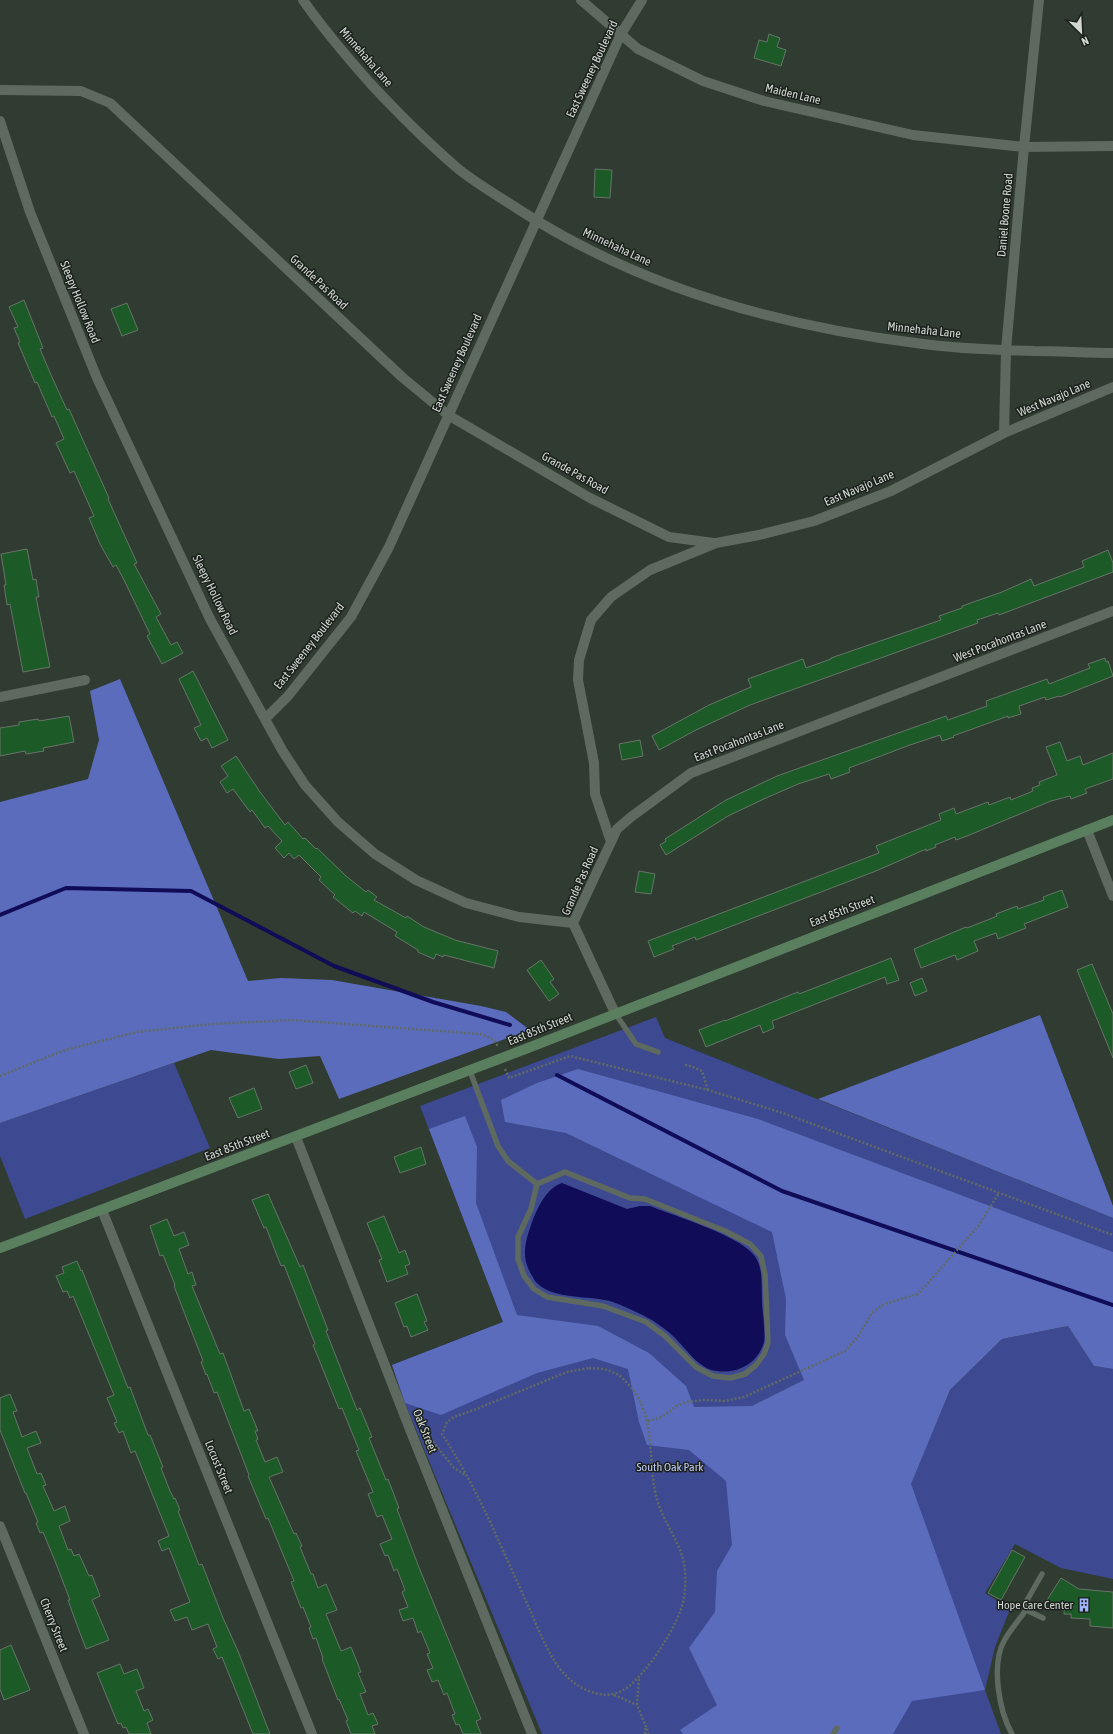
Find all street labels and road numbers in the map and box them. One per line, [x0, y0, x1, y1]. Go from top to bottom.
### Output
street label: East Sweeney Boulevard [563, 18, 621, 120]
street label: Minnehaha Lane [336, 25, 396, 89]
street label: Maiden Lane [764, 81, 822, 107]
street label: Daniel Boone Road [994, 173, 1016, 257]
street label: Minnehaha Lane [581, 225, 653, 269]
street label: Grande Pas Road [287, 252, 351, 312]
street label: Sleepy Hollow Road [57, 259, 103, 345]
street label: East Sweeney Boulevard [429, 312, 485, 414]
street label: Minnehaha Lane [887, 319, 961, 341]
street label: West Navajo Lane [1015, 376, 1093, 420]
street label: Grande Pas Road [539, 449, 611, 497]
street label: East Navajo Lane [822, 467, 896, 509]
street label: Sleepy Hollow Road [190, 553, 240, 637]
street label: East Sweeney Boulevard [271, 600, 347, 692]
street label: West Pocahontas Lane [952, 617, 1048, 665]
street label: East Pocahontas Lane [692, 717, 786, 765]
street label: Grande Pas Road [559, 844, 601, 918]
street label: East 85th Street [807, 892, 877, 930]
street label: East 85th Street [506, 1009, 575, 1048]
street label: East 85th Street [202, 1126, 272, 1164]
street label: Oak Street [410, 1407, 440, 1455]
street label: Locust Street [202, 1438, 236, 1496]
street label: Cherry Street [37, 1596, 71, 1654]

